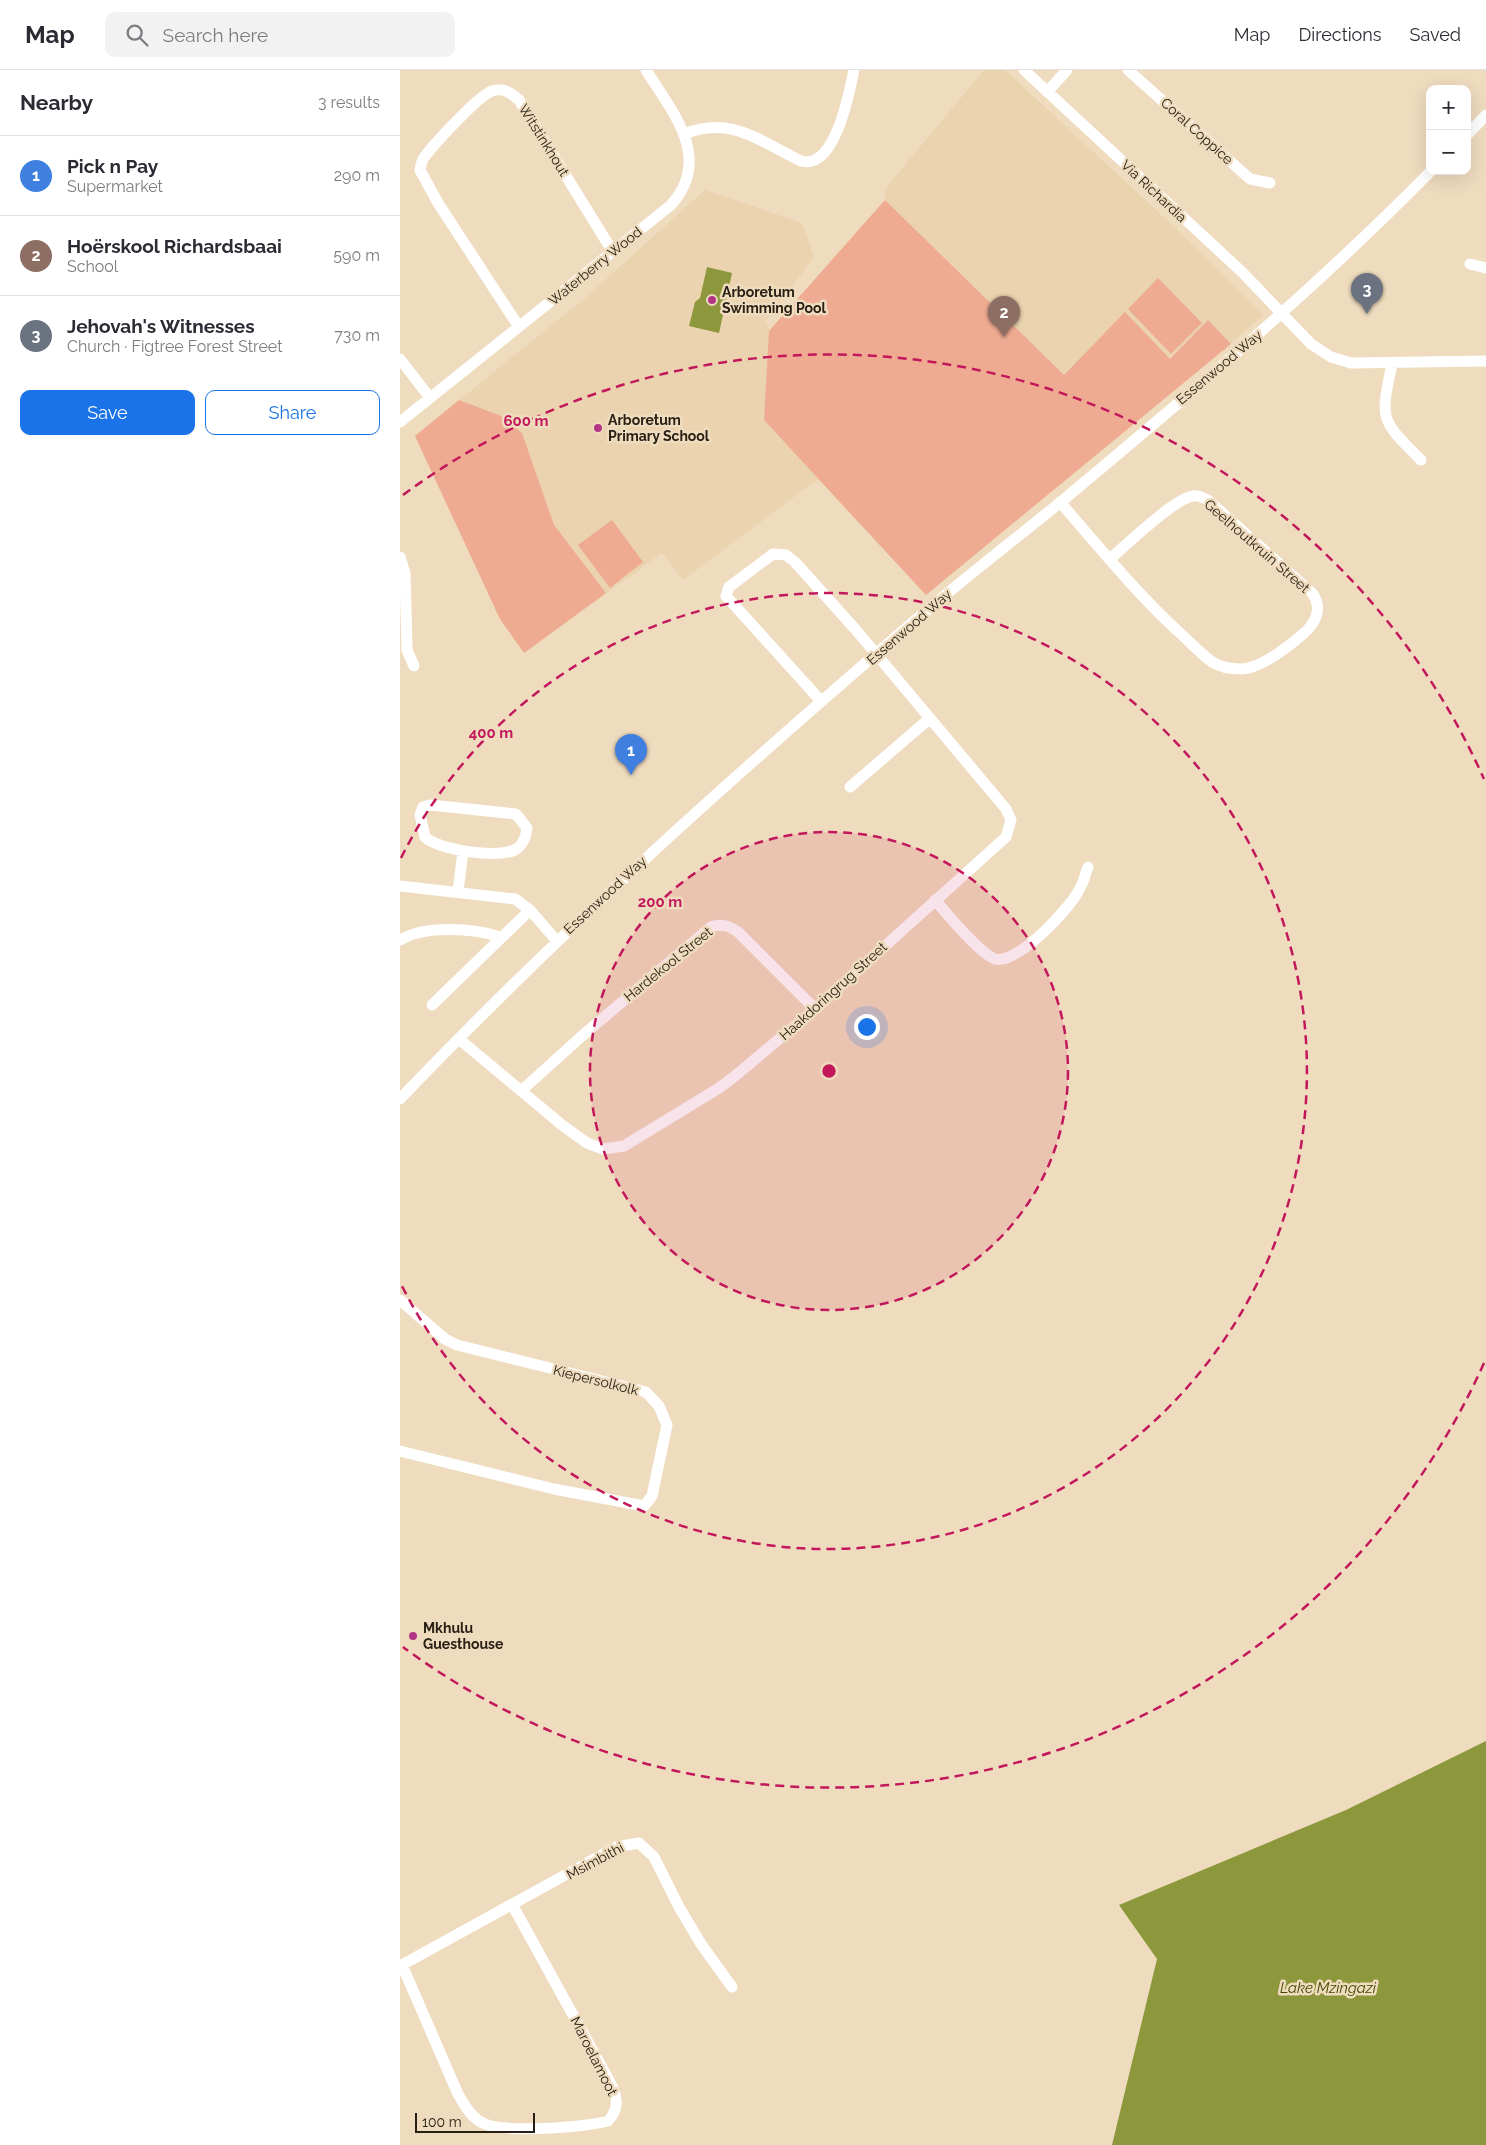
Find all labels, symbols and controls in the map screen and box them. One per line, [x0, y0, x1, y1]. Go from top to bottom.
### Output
search box [105, 12, 455, 57]
text: Map [25, 20, 75, 49]
icon: search [123, 21, 151, 49]
text: Search here [163, 24, 268, 46]
text: Map [1234, 24, 1270, 45]
text: Directions [1298, 24, 1382, 45]
text: Saved [1410, 24, 1461, 45]
map controls [1426, 85, 1471, 175]
button: + [1426, 85, 1471, 130]
text: Nearby [20, 90, 93, 115]
text: 3 results [318, 93, 380, 112]
street label: Coral Coppice [1158, 94, 1236, 168]
street label: Witstinkhout [515, 101, 573, 179]
button: − [1426, 130, 1471, 175]
text: Pick n Pay [67, 155, 158, 177]
street label: Via Richardia [1118, 157, 1190, 225]
text: 1 [32, 166, 40, 185]
text: 290 m [334, 166, 380, 185]
text: Supermarket [67, 177, 163, 196]
street label: Waterberry Wood [545, 224, 645, 308]
text: Hoërskool Richardsbaai [67, 235, 282, 257]
text: 2 [31, 246, 41, 265]
text: 590 m [333, 246, 380, 265]
text: School [67, 257, 118, 276]
pin: 3 [1351, 273, 1383, 314]
place label: Arboretum Swimming Pool [722, 284, 827, 316]
marker: Arboretum Swimming Pool [706, 294, 718, 306]
pin: 2 [988, 296, 1020, 337]
text: Jehovah's Witnesses [67, 315, 255, 337]
text: 3 [32, 326, 40, 345]
text: 730 m [334, 326, 380, 345]
street label: Essenwood Way [1173, 326, 1265, 407]
text: Church · Figtree Forest Street [67, 337, 283, 356]
button: Save [20, 390, 195, 435]
button: Share [205, 390, 380, 435]
text: 600 m [503, 412, 549, 430]
place label: Arboretum Primary School [608, 412, 710, 444]
marker: Arboretum Primary School [592, 422, 604, 434]
street label: Geelhoutkruin Street [1201, 496, 1313, 596]
street label: Essenwood Way [863, 586, 955, 668]
text: 400 m [469, 724, 513, 742]
pin: 1 [615, 734, 647, 775]
street label: Essenwood Way [561, 852, 650, 937]
text: 200 m [638, 893, 682, 911]
street label: Hardekool Street [621, 923, 716, 1005]
street label: Haakdoringrug Street [776, 938, 890, 1043]
your location [854, 1014, 880, 1040]
centre of rings [820, 1062, 838, 1080]
street label: Kiepersolkolk [552, 1362, 641, 1398]
place label: Mkhulu Guesthouse [423, 1620, 504, 1652]
marker: Mkhulu Guesthouse [407, 1630, 419, 1642]
street label: Msimbithi [564, 1839, 626, 1883]
water label: Lake Mzingazi [1280, 1979, 1377, 1997]
street label: Maroelamoot [567, 2014, 621, 2098]
scale bar [415, 2110, 535, 2133]
text: 100 m [422, 2114, 462, 2130]

